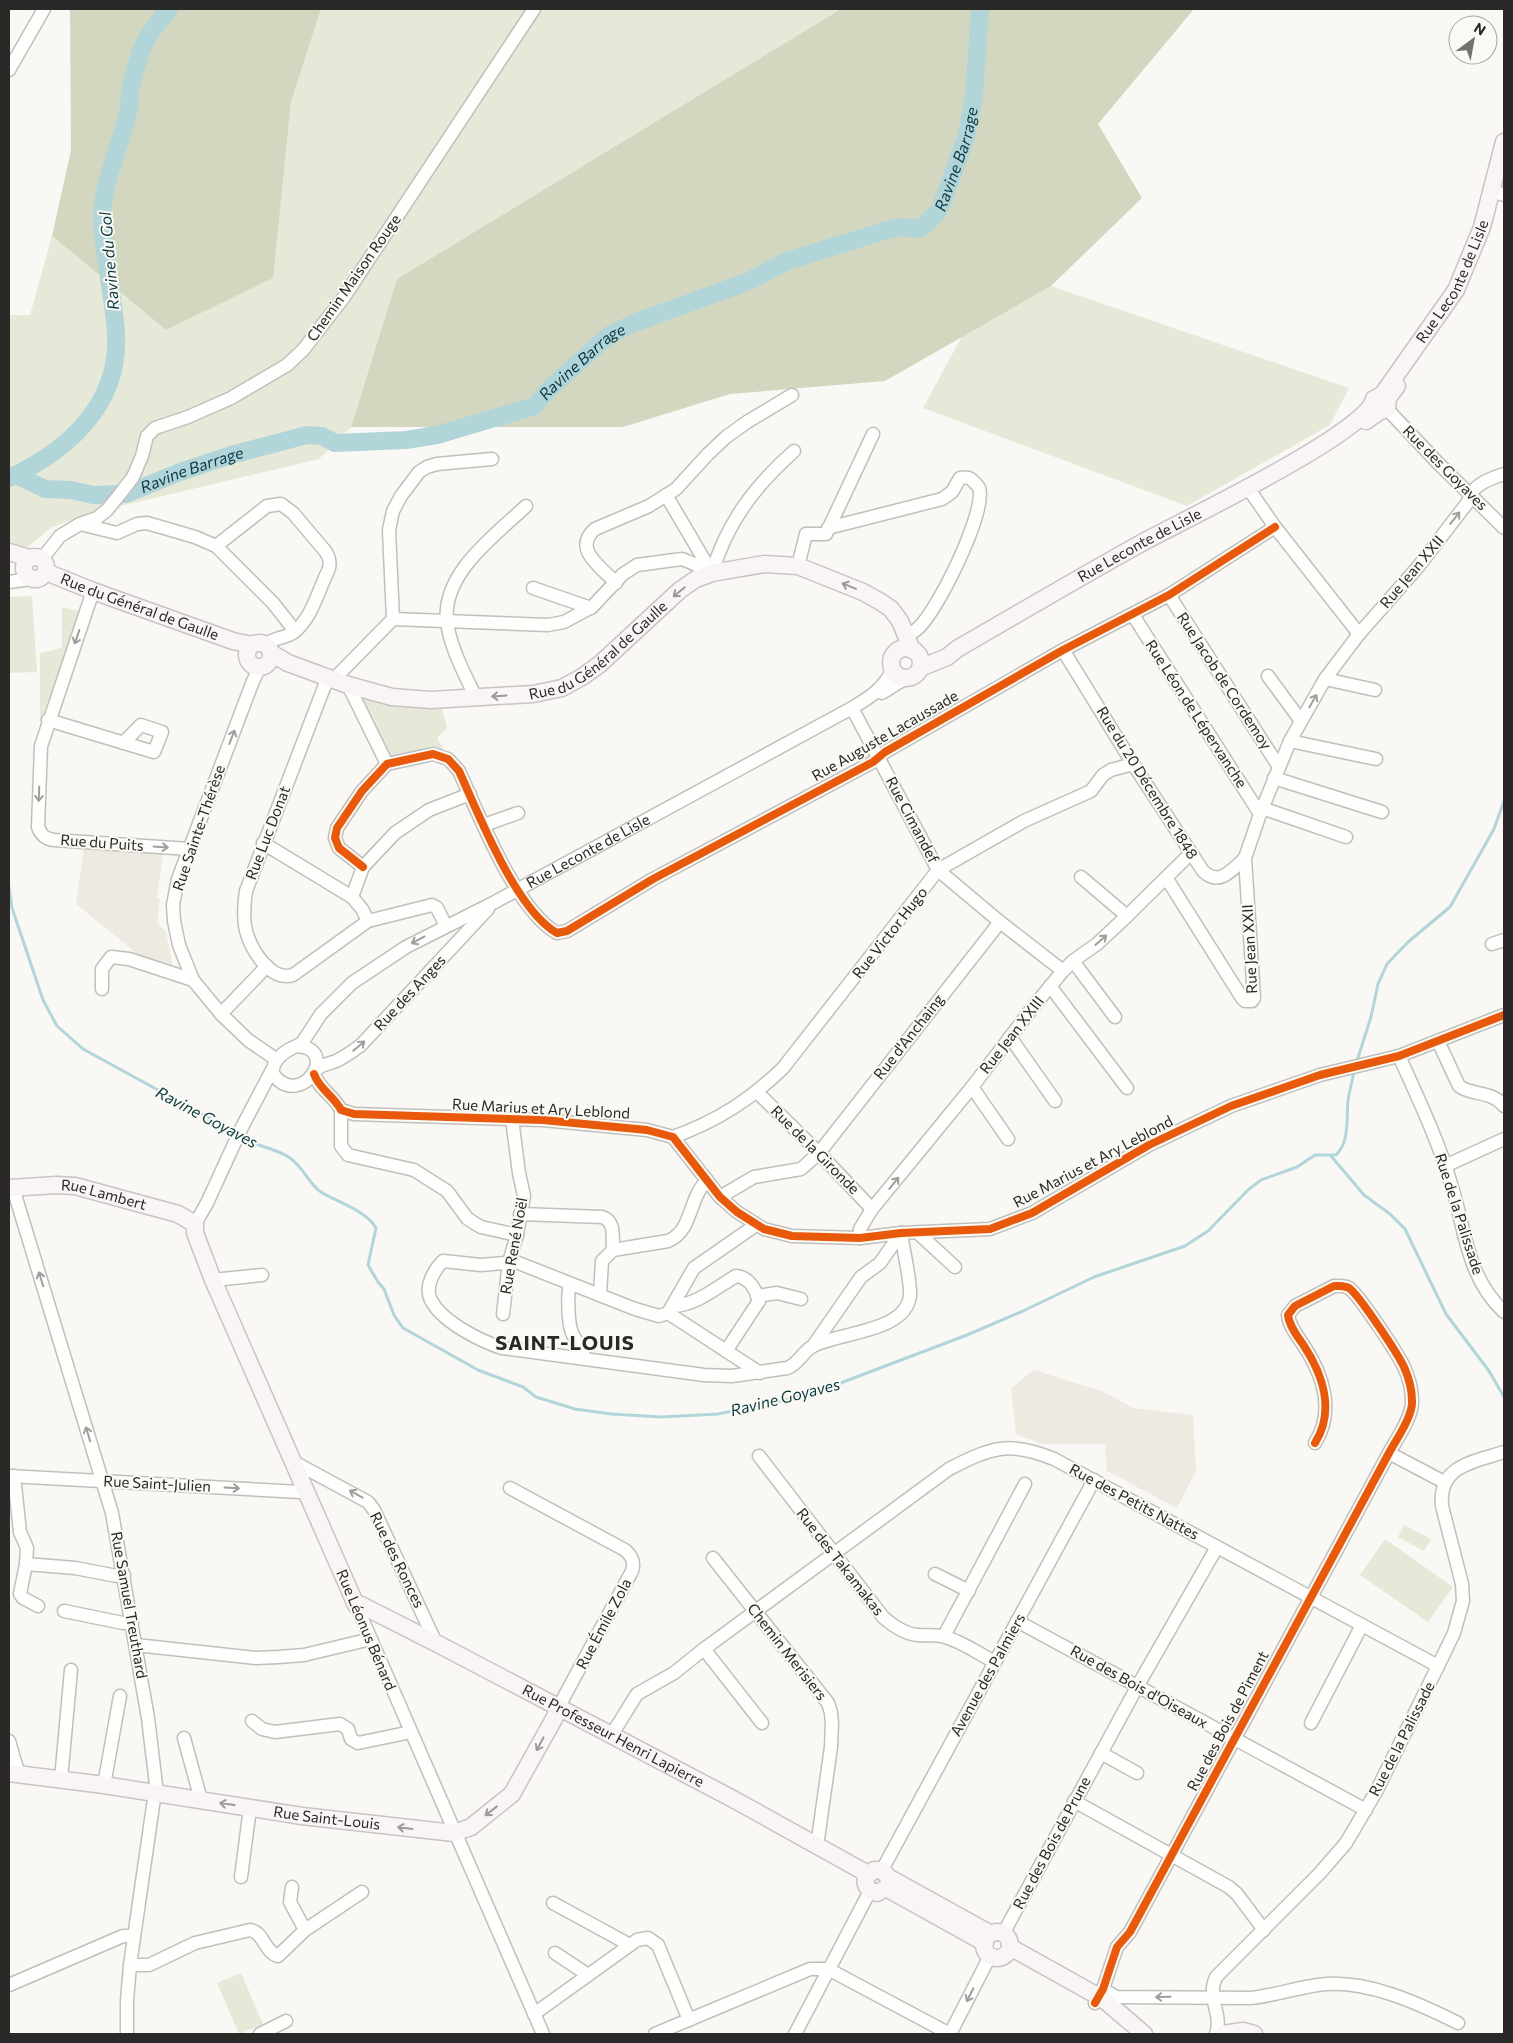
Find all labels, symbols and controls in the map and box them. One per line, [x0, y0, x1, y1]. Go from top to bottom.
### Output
north arrow [1448, 15, 1498, 65]
text: N [1471, 19, 1489, 39]
water label: Ravine Barrage [930, 105, 981, 213]
water label: Ravine du Gol [95, 210, 122, 311]
street label: Chemin Maison Rouge [302, 210, 404, 344]
street label: Rue Leconte de Lisle [1411, 218, 1491, 346]
water label: Ravine Barrage [534, 319, 628, 403]
street label: Rue des Goyaves [1400, 421, 1492, 514]
water label: Ravine Barrage [137, 442, 246, 496]
street label: Rue Leconte de Lisle [1074, 504, 1204, 585]
one-way arrow [1450, 512, 1461, 525]
street label: Rue Jean XXII [1376, 531, 1447, 611]
street label: Rue du Général de Gaulle [58, 569, 222, 643]
one-way arrow [842, 581, 857, 590]
one-way arrow [672, 586, 685, 597]
street label: Rue du Général de Gaulle [527, 597, 670, 703]
street label: Rue Jacob de Cordemoy [1174, 608, 1276, 753]
one-way arrow [72, 629, 81, 644]
street label: Rue Léon de Lépervanche [1142, 636, 1251, 791]
street label: Rue Auguste Lacaussade [808, 686, 961, 784]
one-way arrow [492, 692, 508, 701]
one-way arrow [1309, 694, 1318, 709]
street label: Rue du 20 Décembre 1848 [1093, 703, 1202, 862]
one-way arrow [228, 730, 237, 746]
street label: Rue Sainte-Thérèse [168, 762, 228, 893]
street label: Rue Cimandef [883, 773, 943, 866]
street label: Rue Luc Donat [241, 783, 293, 882]
one-way arrow [35, 785, 44, 801]
street label: Rue Leconte de Lisle [523, 810, 653, 891]
street label: Rue du Puits [60, 830, 145, 854]
one-way arrow [152, 842, 168, 851]
street label: Rue Victor Hugo [848, 883, 931, 982]
street label: Rue Jean XXII [1238, 904, 1260, 994]
one-way arrow [1094, 934, 1107, 946]
one-way arrow [411, 936, 426, 945]
street label: Rue des Anges [370, 951, 449, 1034]
street label: Rue d'Anchaing [869, 990, 947, 1083]
street label: Rue Jean XXIII [975, 992, 1047, 1077]
one-way arrow [352, 1041, 365, 1052]
water label: Ravine Goyaves [153, 1082, 261, 1151]
street label: Rue Marius et Ary Leblond [452, 1094, 631, 1122]
street label: Rue de la Gironde [768, 1101, 864, 1197]
street label: Rue Marius et Ary Leblond [1010, 1111, 1175, 1211]
street label: Rue de la Palissade [1432, 1151, 1488, 1277]
street label: Rue Lambert [61, 1175, 149, 1213]
one-way arrow [888, 1176, 899, 1189]
street label: Rue René Noël [496, 1196, 530, 1296]
one-way arrow [35, 1271, 45, 1287]
district label: SAINT-LOUIS [495, 1330, 635, 1354]
water label: Ravine Goyaves [728, 1374, 842, 1419]
one-way arrow [82, 1427, 92, 1443]
street label: Rue des Petits Nattes [1067, 1459, 1203, 1543]
street label: Rue Saint-Julien [103, 1471, 211, 1495]
one-way arrow [224, 1484, 240, 1493]
one-way arrow [349, 1489, 363, 1499]
street label: Rue des Takamakas [793, 1504, 888, 1619]
street label: Rue des Ronces [367, 1509, 429, 1611]
street label: Rue Samuel Treuthard [108, 1530, 152, 1680]
street label: Rue Léonus Bénard [333, 1566, 401, 1693]
street label: Rue Émile Zola [571, 1575, 635, 1672]
street label: Chemin Merisiers [744, 1599, 831, 1704]
street label: Avenue des Palmiers [946, 1610, 1028, 1739]
street label: Rue des Bois d'Oiseaux [1068, 1641, 1211, 1731]
street label: Rue des Bois de Piment [1183, 1647, 1272, 1794]
street label: Rue de la Palissade [1364, 1678, 1438, 1799]
street label: Rue Professeur Henri Lapierre [520, 1680, 707, 1790]
one-way arrow [535, 1737, 545, 1752]
street label: Rue des Bois de Prune [1009, 1773, 1094, 1912]
one-way arrow [219, 1799, 235, 1809]
street label: Rue Saint-Louis [272, 1802, 381, 1833]
one-way arrow [484, 1806, 497, 1817]
one-way arrow [398, 1823, 414, 1833]
one-way arrow [965, 1987, 974, 2002]
one-way arrow [1155, 1992, 1171, 2001]

